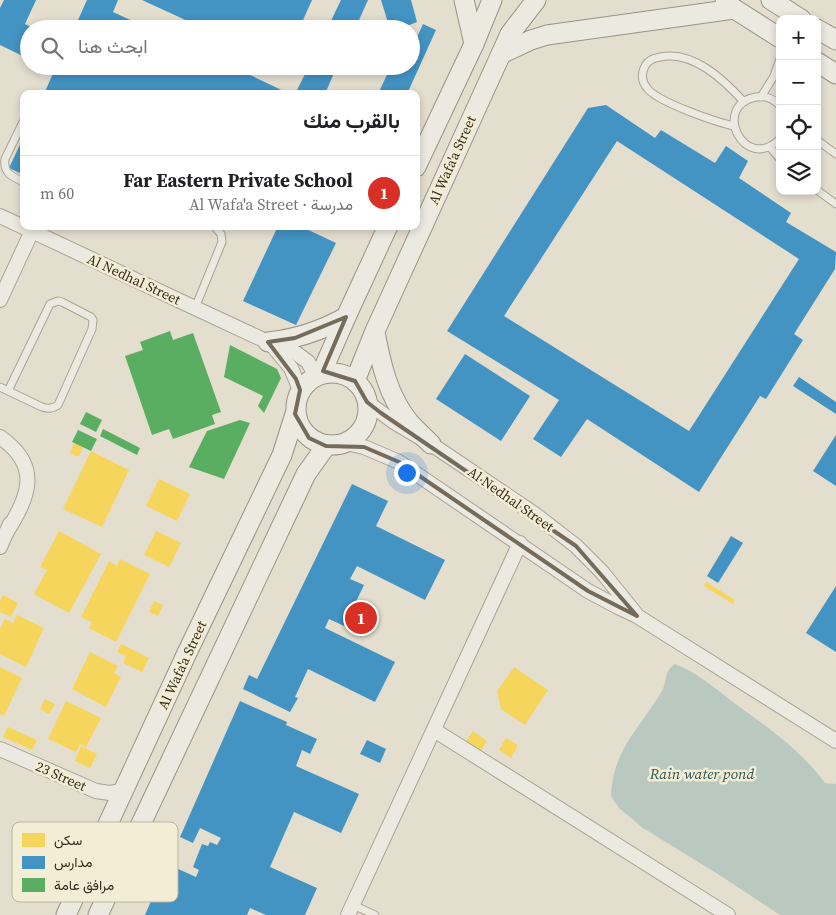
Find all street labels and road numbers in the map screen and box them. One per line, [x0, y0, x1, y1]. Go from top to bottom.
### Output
street label: Al Wafa'a Street [423, 112, 481, 208]
street label: Al Nedhal Street [84, 249, 184, 310]
street label: Al Nedhal Street [464, 462, 559, 536]
street label: Al Wafa'a Street [153, 617, 212, 713]
street label: 23 Street [33, 756, 90, 796]

